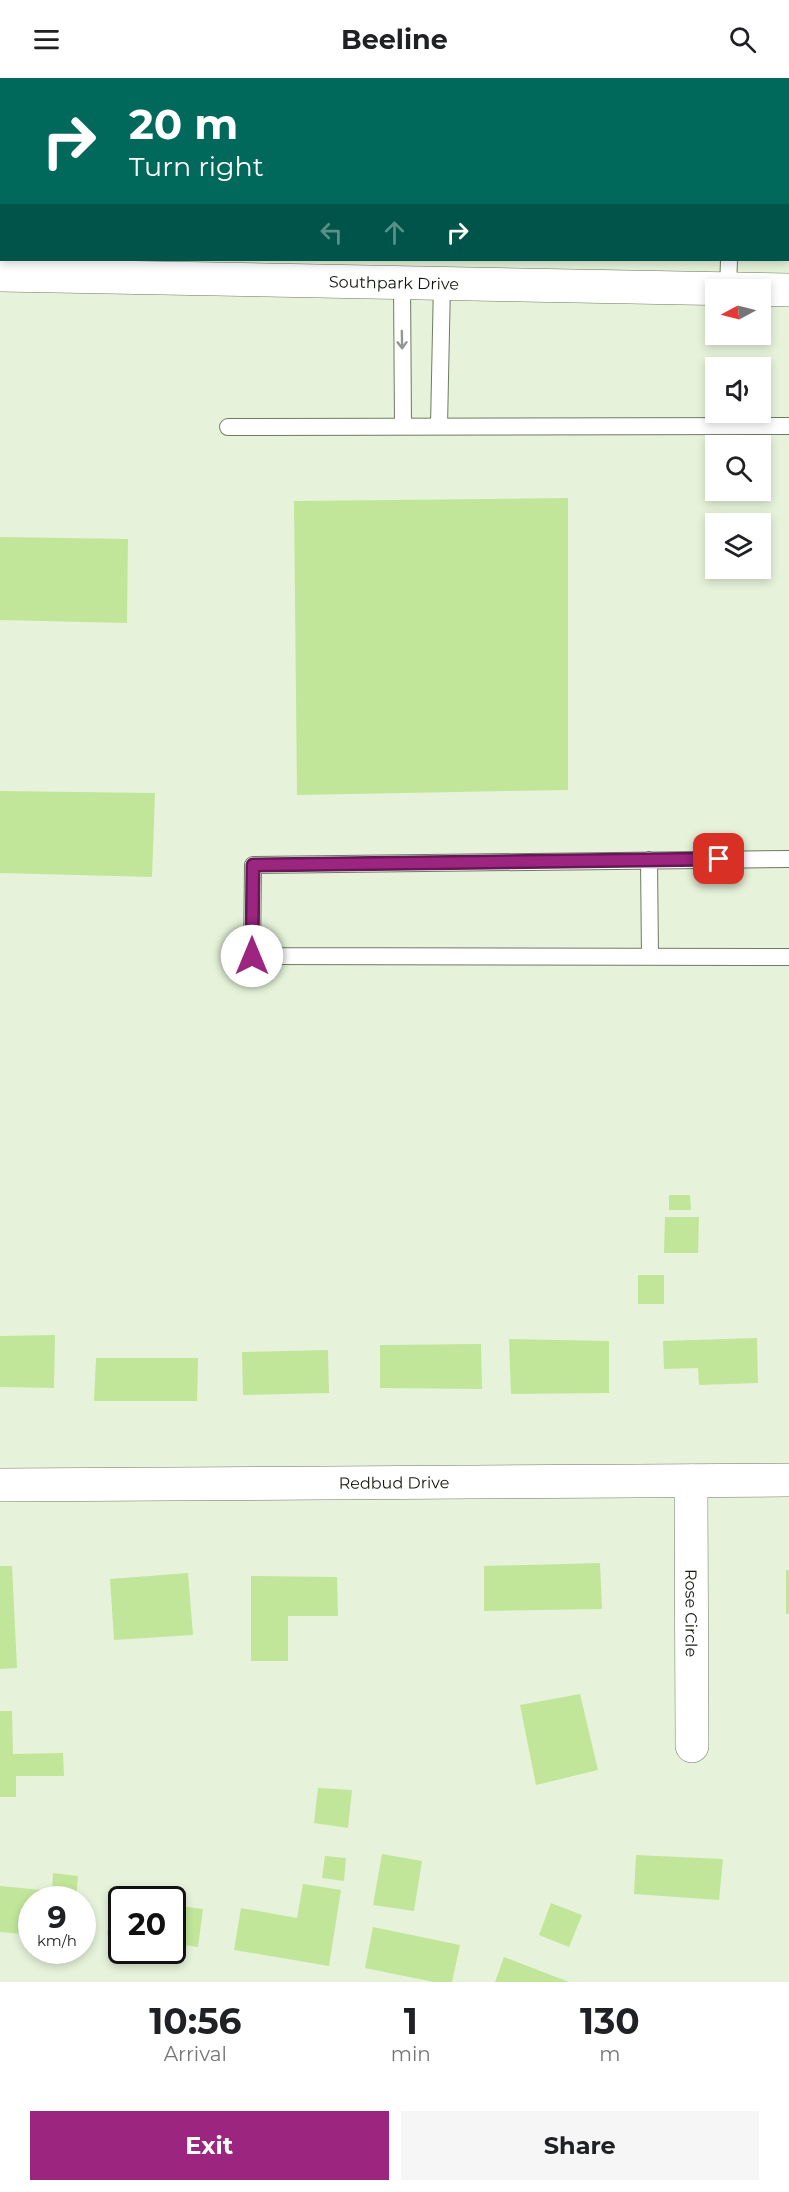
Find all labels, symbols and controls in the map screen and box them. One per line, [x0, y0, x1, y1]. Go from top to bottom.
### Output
icon: menu [30, 23, 63, 56]
text: Beeline [341, 23, 448, 56]
icon: search [726, 23, 759, 56]
text: 20 m [129, 98, 238, 150]
icon: right [30, 102, 108, 180]
text: Turn right [129, 150, 264, 183]
icon: left [315, 216, 348, 249]
icon: ahead [378, 216, 411, 249]
icon: right [441, 216, 474, 249]
street label: Southpark Drive [329, 272, 459, 293]
north arrow [705, 279, 771, 345]
map controls [705, 279, 771, 579]
one-way arrow [397, 330, 408, 350]
button: sound [705, 357, 771, 423]
button: search [705, 435, 771, 501]
button: layers [705, 513, 771, 579]
pin [693, 833, 744, 884]
icon: arrive [702, 842, 735, 875]
position arrow [220, 924, 284, 988]
street label: Redbud Drive [339, 1473, 449, 1492]
street label: Rose Circle [682, 1569, 701, 1657]
speed limit sign: 20 [108, 1886, 186, 1964]
text: 9 [47, 1899, 67, 1936]
text: km/h [37, 1931, 77, 1950]
text: 10:56 [149, 1999, 242, 2043]
text: 1 [404, 1999, 418, 2043]
text: 130 [580, 1999, 640, 2043]
text: Arrival [164, 2042, 227, 2066]
text: min [391, 2042, 431, 2066]
text: m [599, 2042, 620, 2066]
button: Exit [30, 2111, 389, 2180]
button: Share [401, 2111, 759, 2180]

